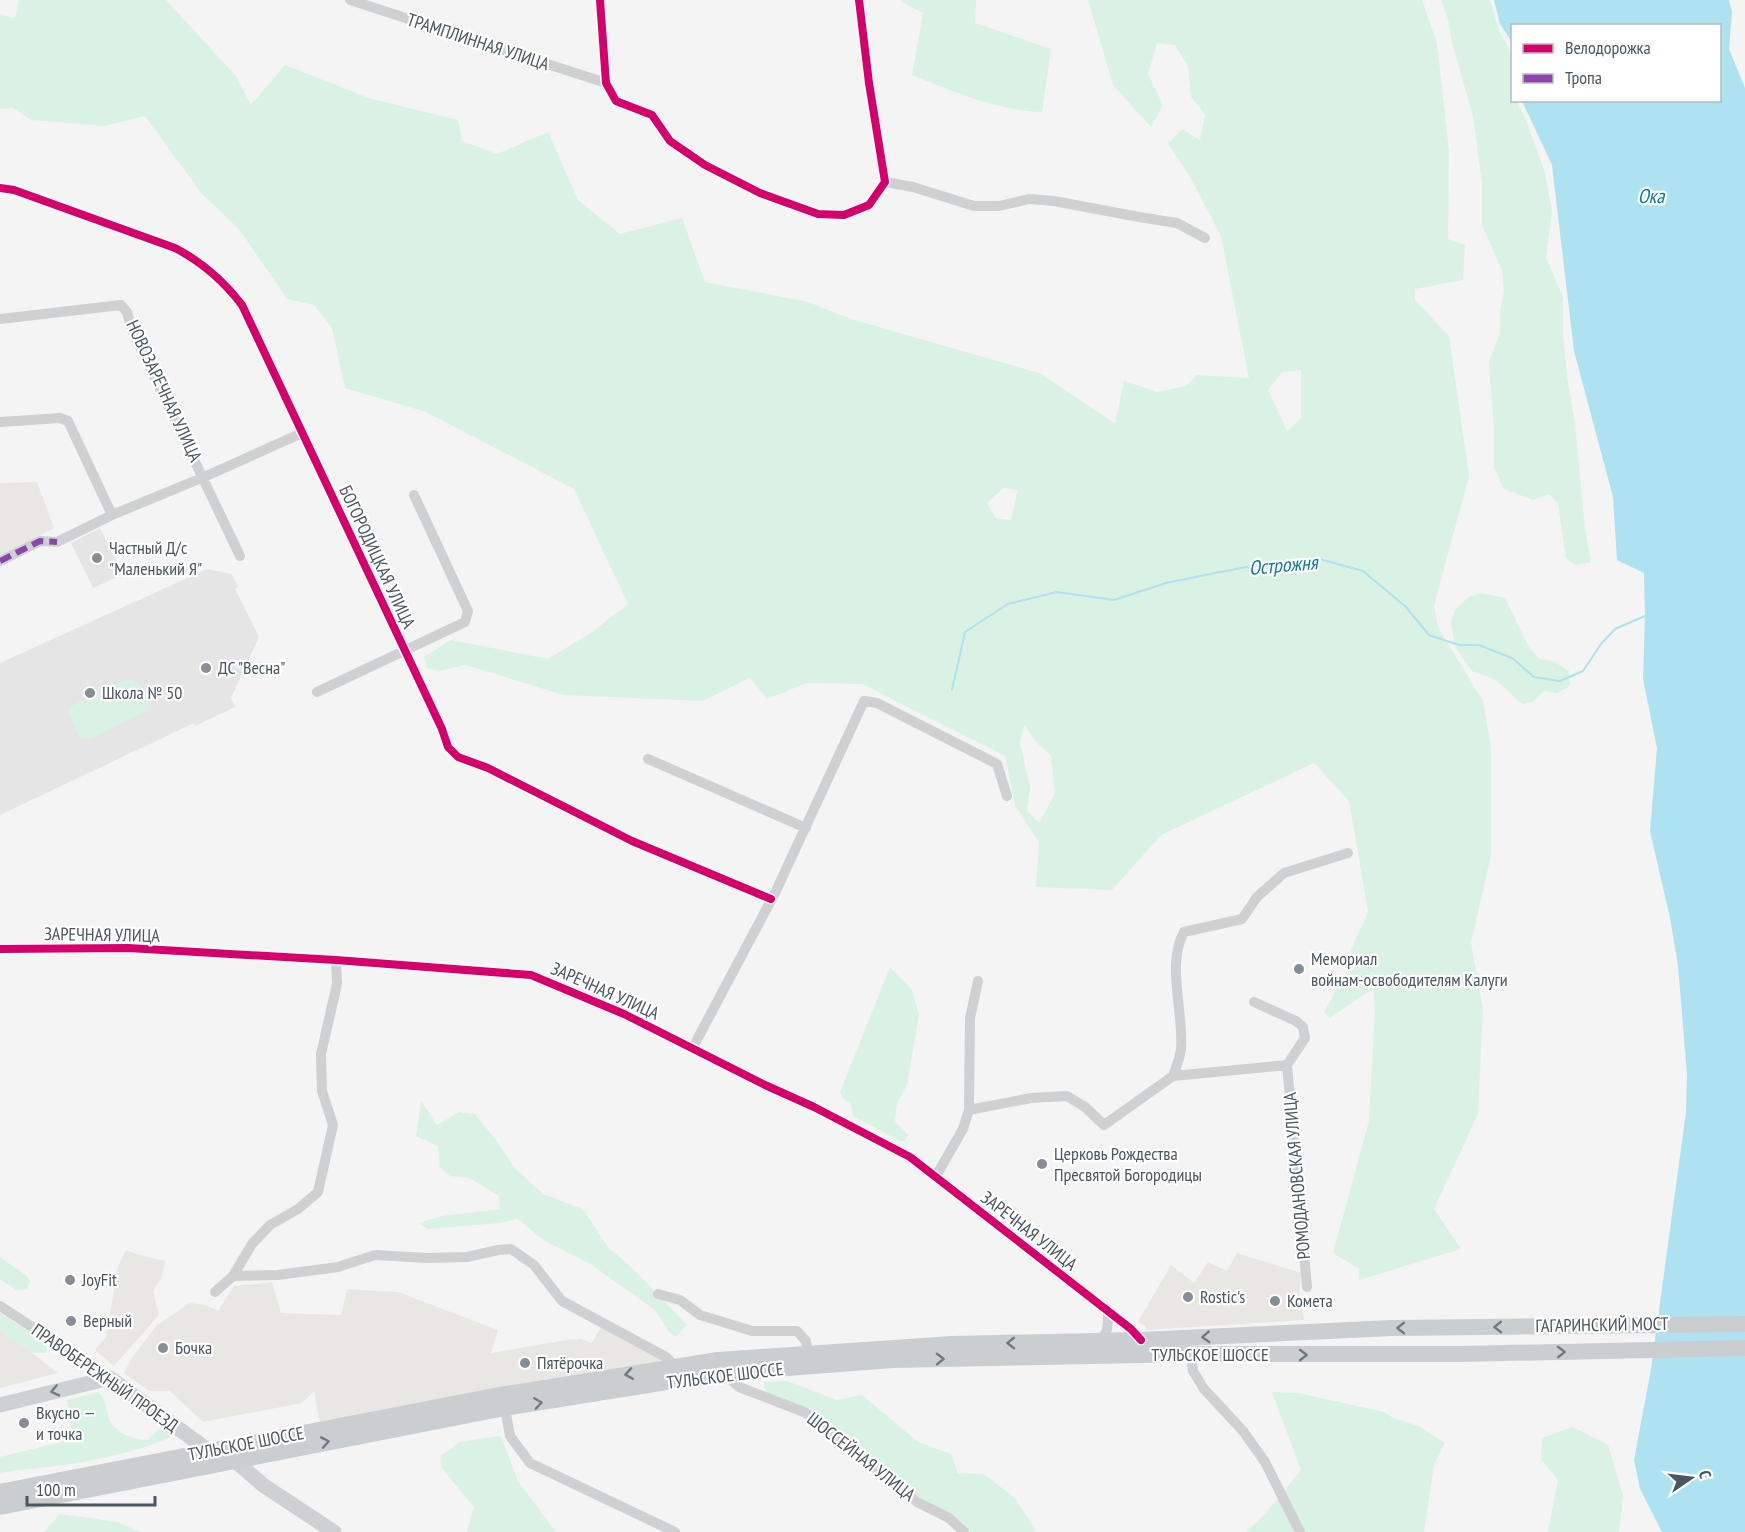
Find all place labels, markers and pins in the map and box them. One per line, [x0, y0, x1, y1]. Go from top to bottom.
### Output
place label: Частный Д/с "Маленький Я" [109, 536, 202, 580]
marker: Частный Д/с "Маленький Я" [90, 551, 104, 565]
place label: ДС "Весна" [218, 656, 285, 679]
marker: ДС "Весна" [199, 661, 213, 675]
place label: Школа № 50 [102, 681, 182, 704]
marker: Школа № 50 [83, 686, 97, 700]
place label: Мемориал войнам-освободителям Калуги [1311, 947, 1508, 991]
marker: Мемориал войнам-освободителям Калуги [1292, 962, 1306, 976]
place label: Церковь Рождества Пресвятой Богородицы [1054, 1142, 1202, 1186]
marker: Церковь Рождества Пресвятой Богородицы [1035, 1157, 1049, 1171]
place label: JoyFit [81, 1268, 117, 1291]
marker: JoyFit [63, 1273, 77, 1287]
place label: Rostic's [1200, 1285, 1245, 1308]
place label: Комета [1287, 1289, 1333, 1312]
marker: Rostic's [1181, 1290, 1195, 1304]
marker: Комета [1268, 1294, 1282, 1308]
place label: Верный [83, 1309, 132, 1332]
marker: Верный [64, 1314, 78, 1328]
place label: Бочка [175, 1336, 212, 1359]
marker: Бочка [156, 1341, 170, 1355]
place label: Пятёрочка [537, 1351, 603, 1374]
marker: Пятёрочка [518, 1356, 532, 1370]
place label: Вкусно — и точка [36, 1401, 96, 1445]
marker: Вкусно — и точка [17, 1416, 31, 1430]

